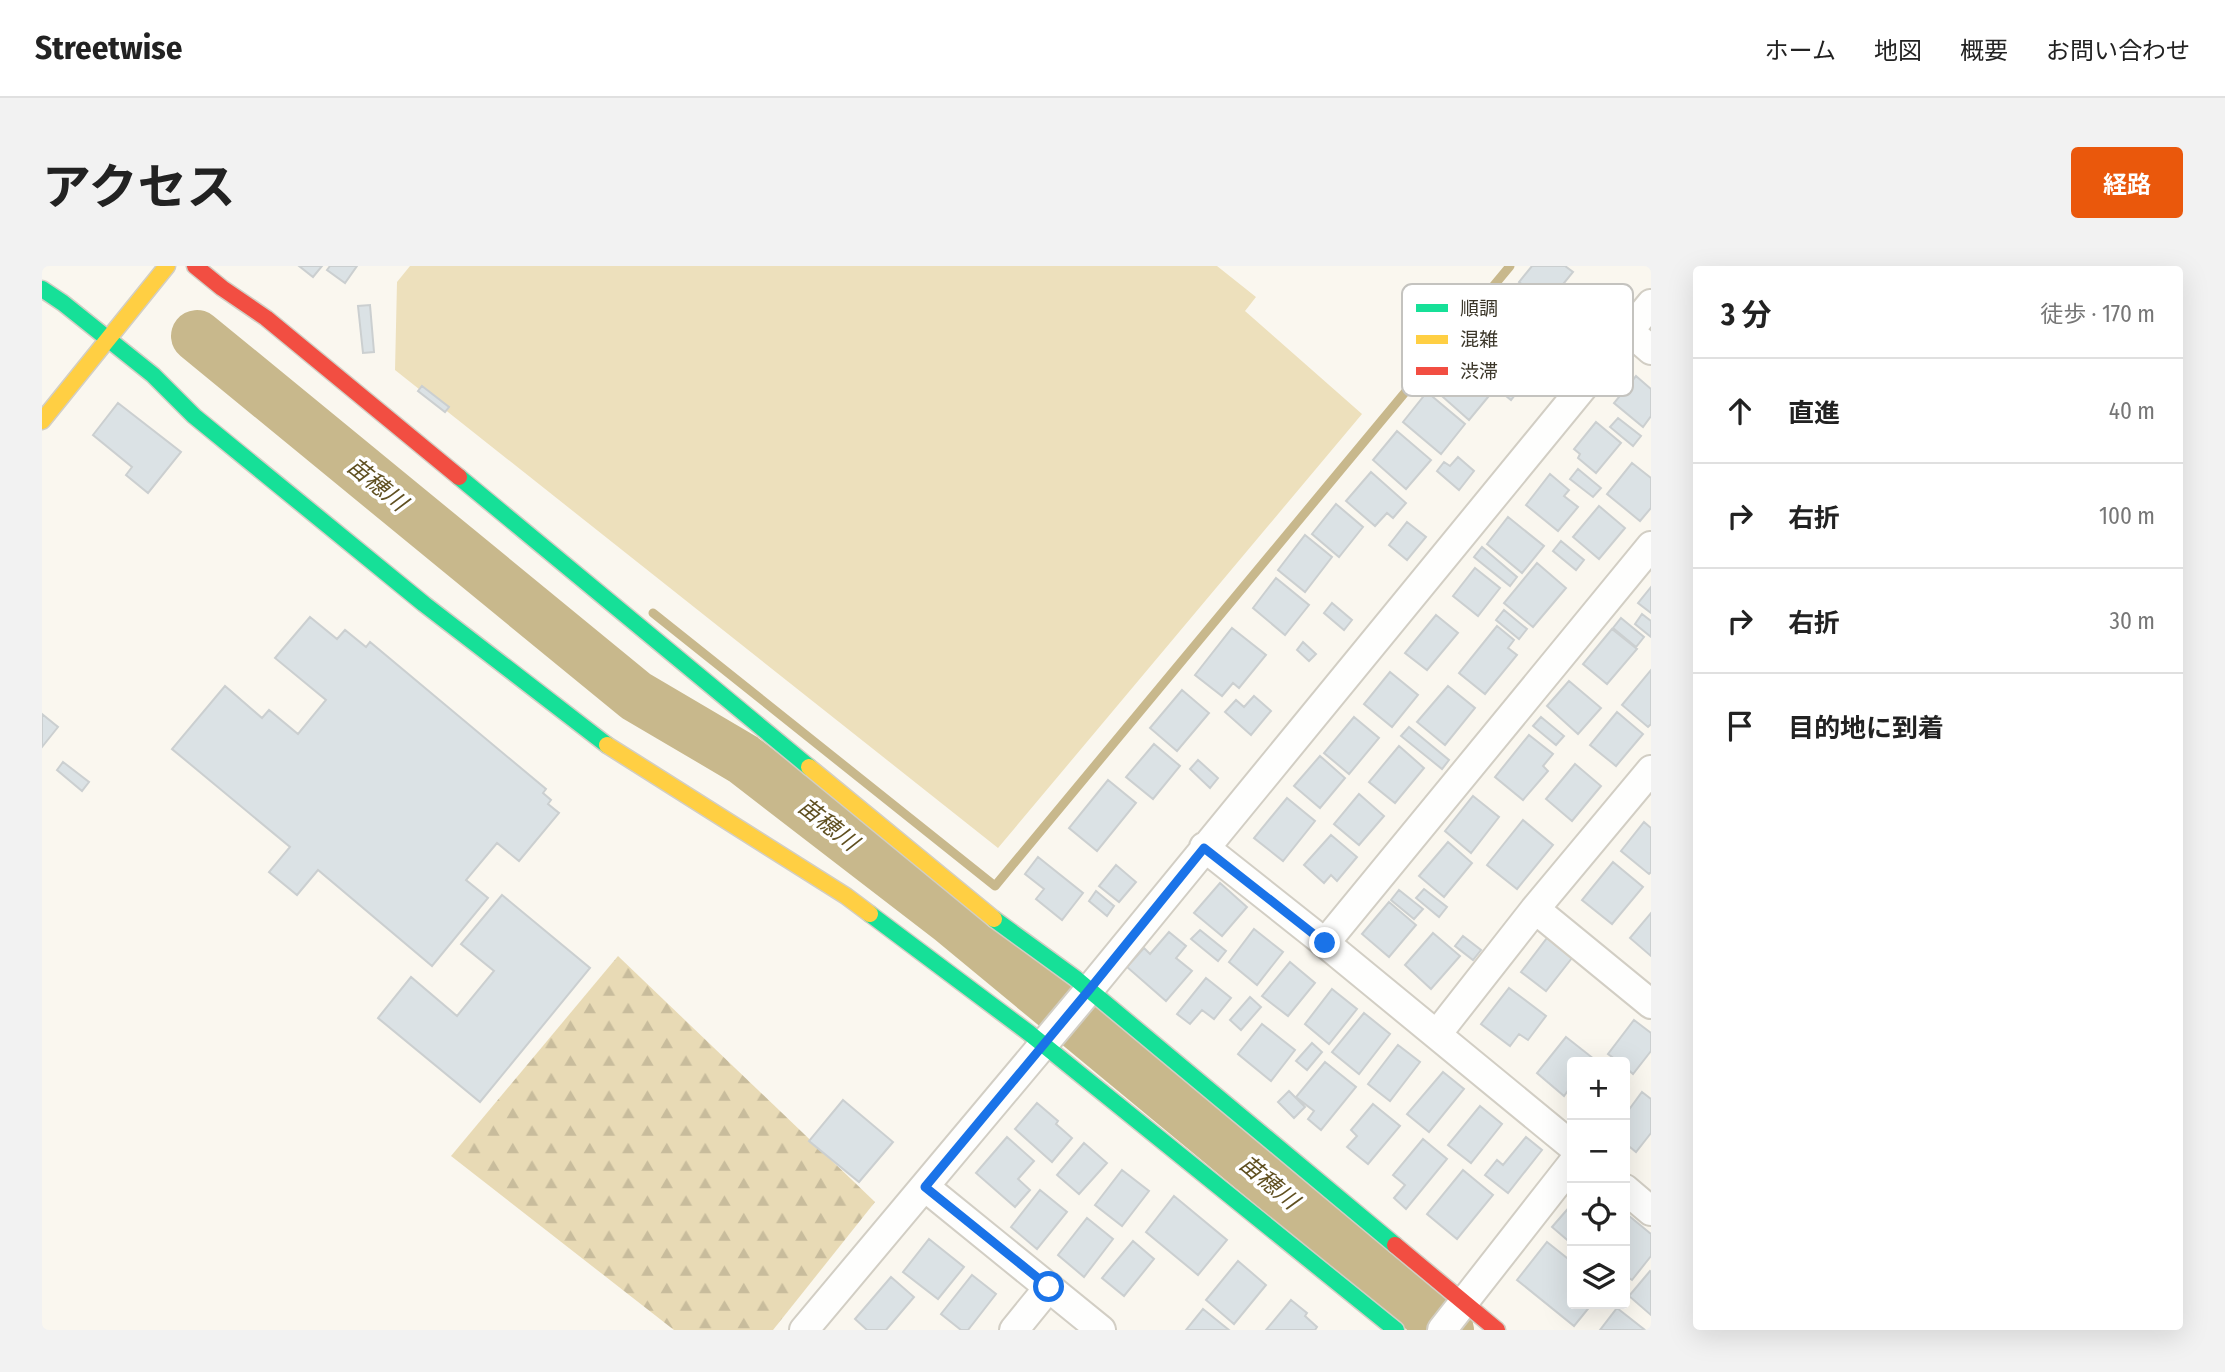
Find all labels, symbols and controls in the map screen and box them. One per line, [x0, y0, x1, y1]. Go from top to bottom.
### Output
text: Streetwise [35, 28, 182, 68]
text: ホーム [1765, 37, 1836, 65]
text: 地図 [1874, 37, 1922, 65]
text: 概要 [1960, 37, 2008, 65]
text: お問い合わせ [2046, 37, 2190, 65]
button: 経路 [2071, 147, 2183, 218]
text: アクセス [42, 158, 236, 217]
legend [1402, 284, 1633, 396]
text: 順調 [1460, 297, 1498, 320]
text: 3 分 [1721, 297, 1771, 333]
text: 徒歩 · 170 m [2040, 300, 2155, 328]
text: 混雑 [1460, 328, 1498, 351]
text: 渋滞 [1460, 360, 1498, 383]
icon: ahead [1721, 392, 1759, 430]
text: 40 m [2109, 397, 2155, 425]
text: 直進 [1788, 398, 1840, 429]
water label: 苗穂川 [341, 451, 415, 518]
icon: right [1721, 497, 1759, 535]
text: 100 m [2099, 502, 2155, 530]
text: 右折 [1788, 503, 1840, 534]
icon: right [1721, 602, 1759, 640]
text: 30 m [2110, 607, 2155, 635]
text: 右折 [1788, 608, 1840, 639]
icon: arrive [1721, 707, 1759, 745]
text: 目的地に到着 [1788, 713, 1944, 744]
water label: 苗穂川 [792, 792, 866, 858]
route end [1309, 927, 1340, 958]
map controls [1567, 1057, 1630, 1309]
button: + [1567, 1057, 1630, 1120]
button: − [1567, 1120, 1630, 1183]
water label: 苗穂川 [1234, 1149, 1307, 1217]
button: locate [1567, 1183, 1630, 1246]
button: layers [1567, 1246, 1630, 1309]
route start [1033, 1271, 1064, 1302]

